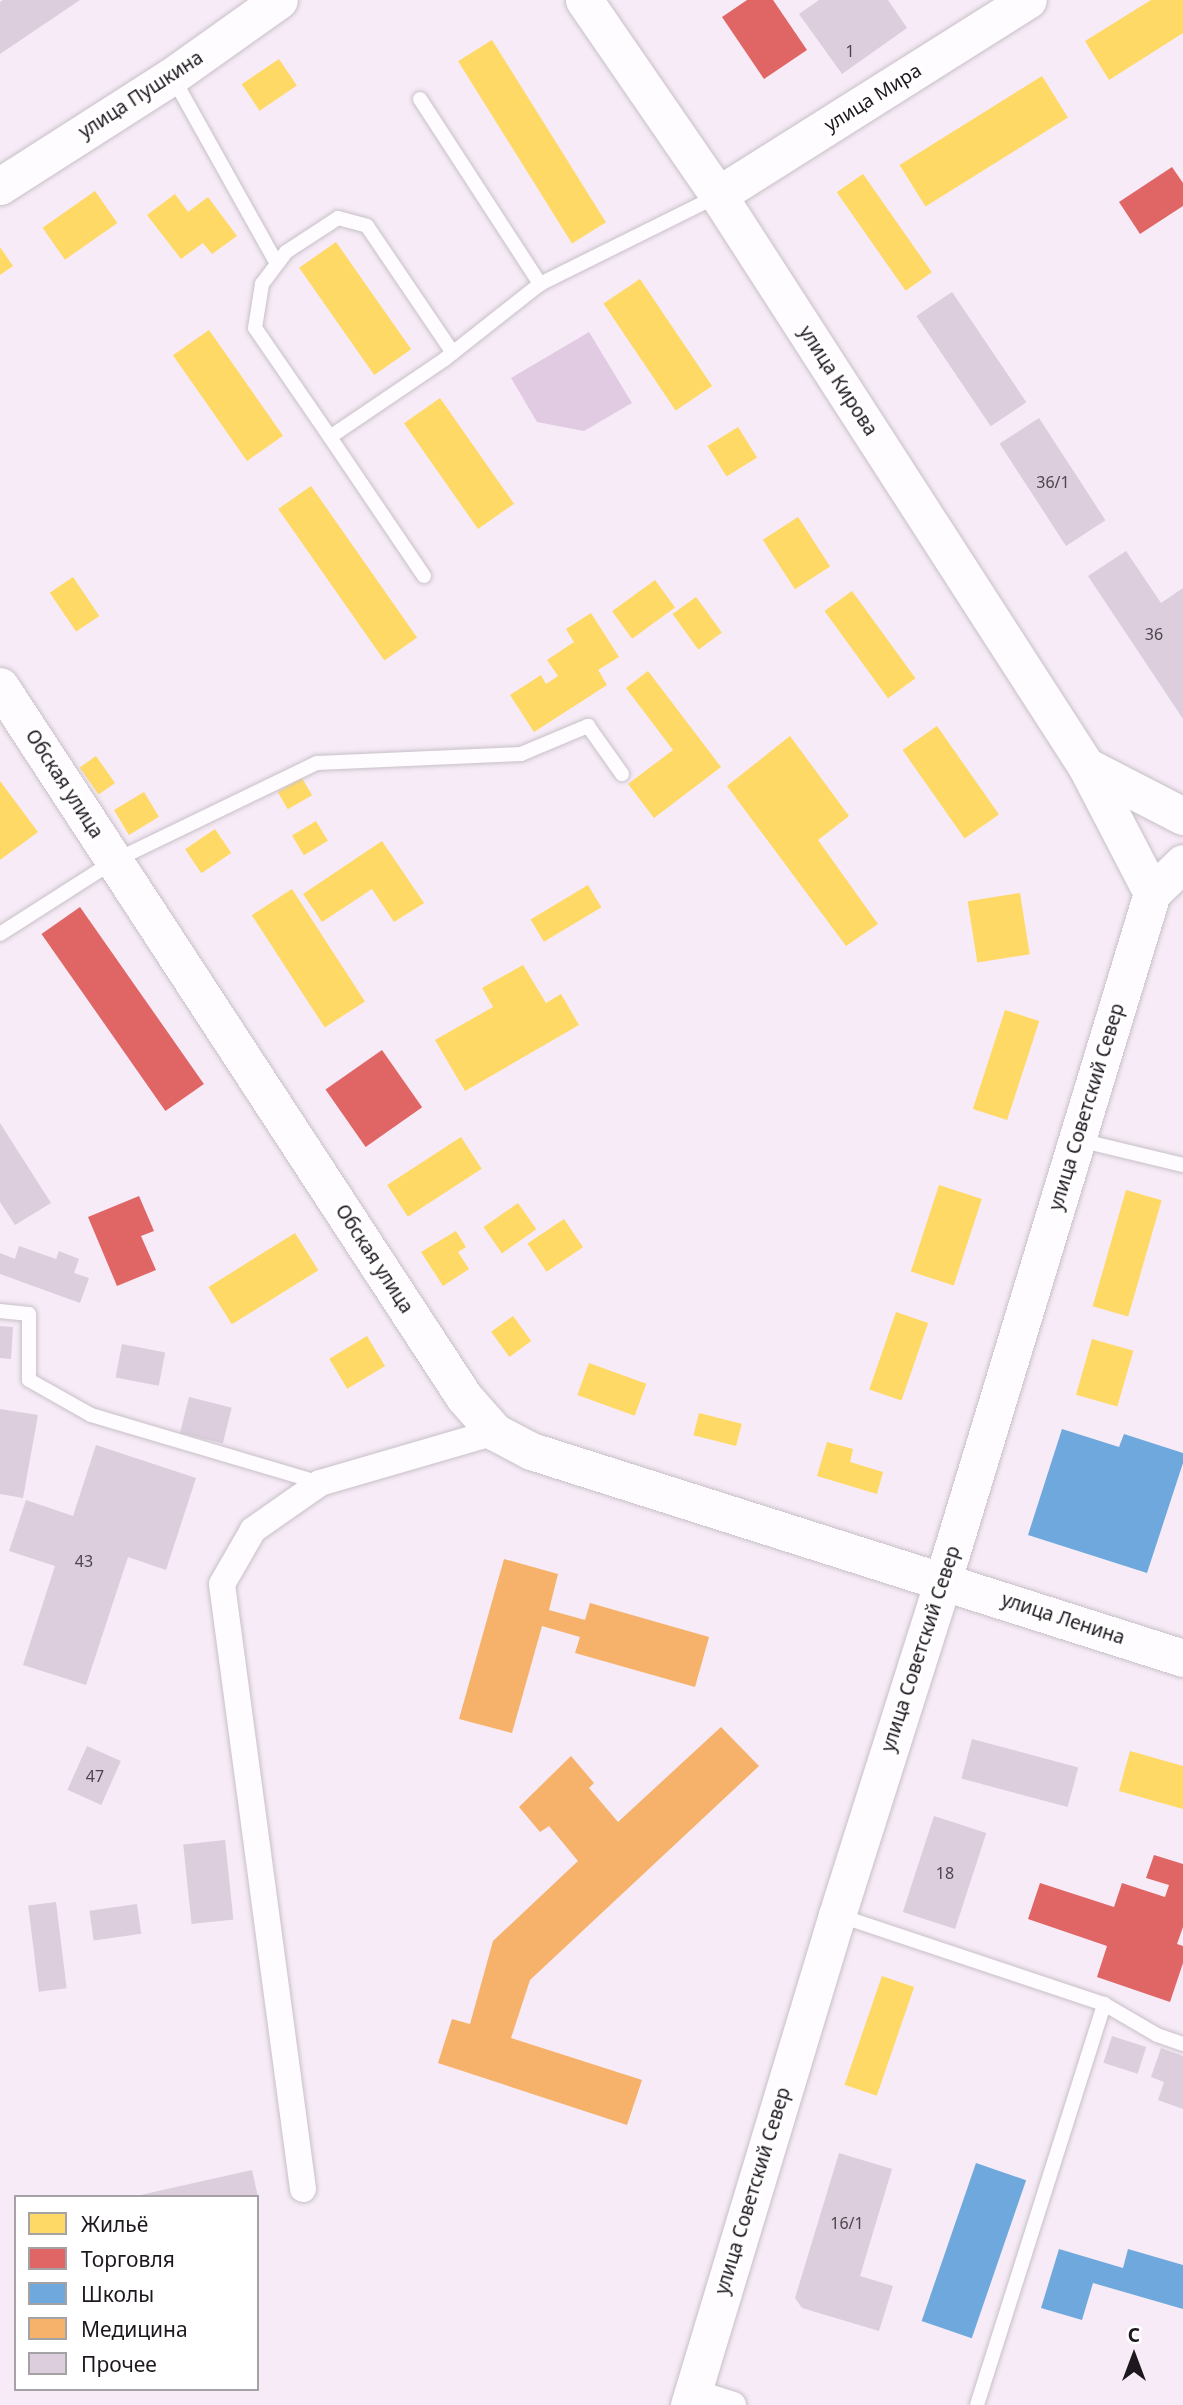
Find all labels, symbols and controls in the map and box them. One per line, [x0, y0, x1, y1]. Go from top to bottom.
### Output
house number: 1 [845, 41, 855, 61]
street label: улица Пушкина [75, 46, 207, 144]
street label: улица Мира [820, 59, 926, 137]
street label: улица Кирова [794, 322, 882, 440]
house number: 36/1 [1036, 472, 1070, 492]
house number: 36 [1145, 624, 1163, 644]
street label: Обская улица [20, 725, 108, 843]
street label: улица Советский Север [1045, 1001, 1129, 1213]
street label: Обская улица [330, 1200, 418, 1318]
street label: улица Советский Север [877, 1543, 965, 1755]
house number: 43 [75, 1551, 93, 1571]
street label: улица Ленина [998, 1588, 1128, 1650]
house number: 47 [86, 1766, 104, 1786]
house number: 18 [936, 1863, 954, 1883]
street label: улица Советский Север [711, 2085, 795, 2297]
legend [14, 2195, 259, 2391]
text: Жильё [81, 2210, 148, 2238]
house number: 16/1 [830, 2213, 864, 2233]
text: Торговля [81, 2245, 175, 2273]
text: Школы [81, 2280, 154, 2308]
text: Медицина [81, 2315, 188, 2343]
north arrow [1099, 2321, 1169, 2391]
text: С [1128, 2322, 1140, 2348]
text: Прочее [81, 2350, 157, 2378]

